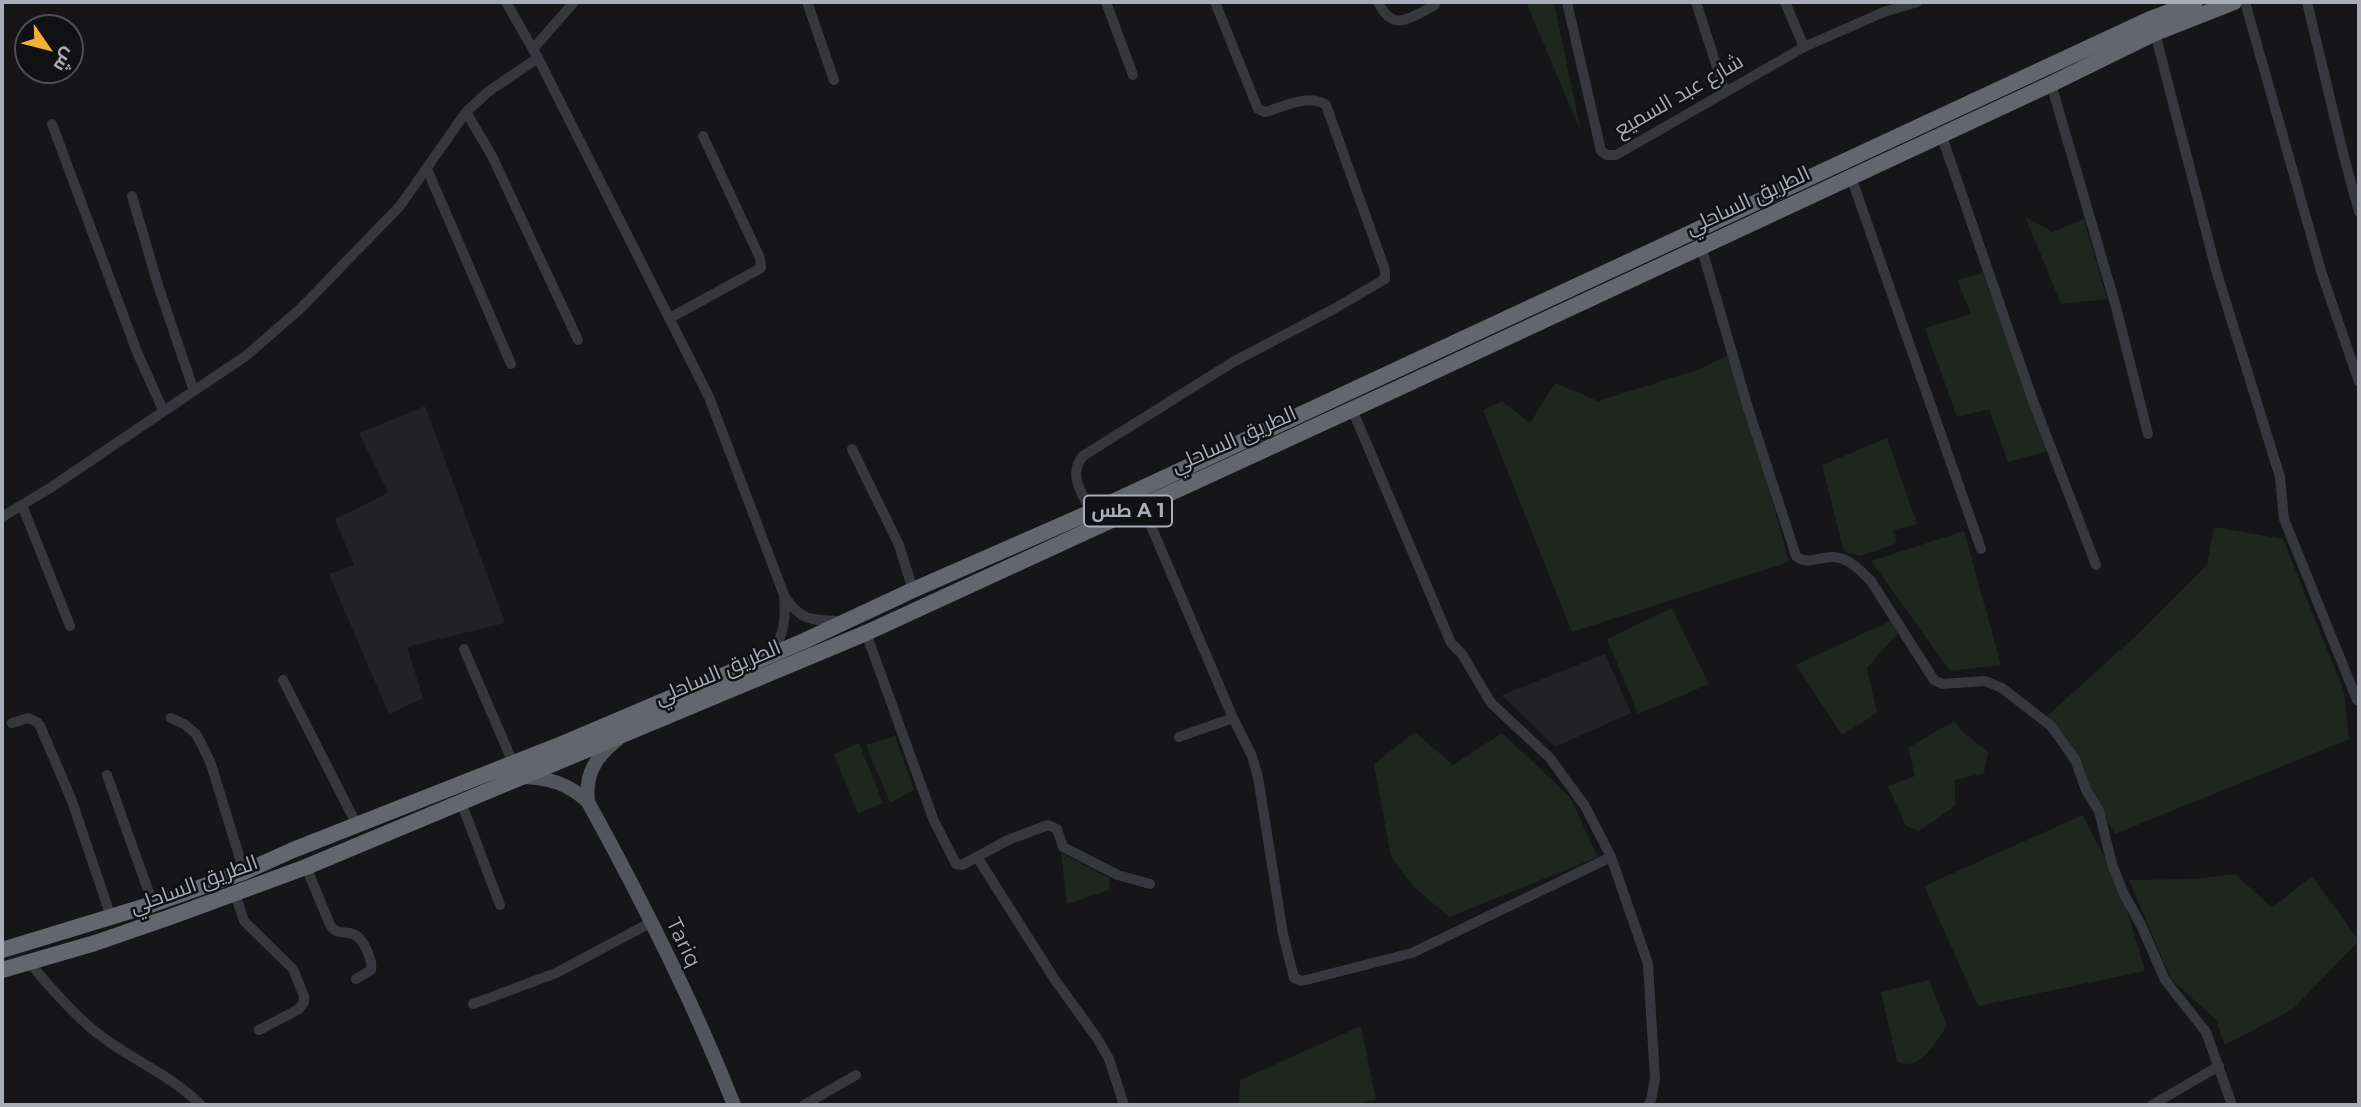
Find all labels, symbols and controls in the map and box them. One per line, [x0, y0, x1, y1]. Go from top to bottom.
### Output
north arrow [14, 14, 84, 84]
text: ش [49, 44, 81, 77]
street label: شارع عبد السميع [1610, 49, 1748, 143]
street label: الطريق الساحلي [1682, 161, 1814, 241]
street label: الطريق الساحلي [1167, 401, 1301, 479]
road number: طس A 1 [1084, 496, 1172, 526]
street label: الطريق الساحلي [651, 635, 785, 711]
street label: الطريق الساحلي [127, 850, 261, 920]
street label: Tariq [660, 914, 706, 972]

